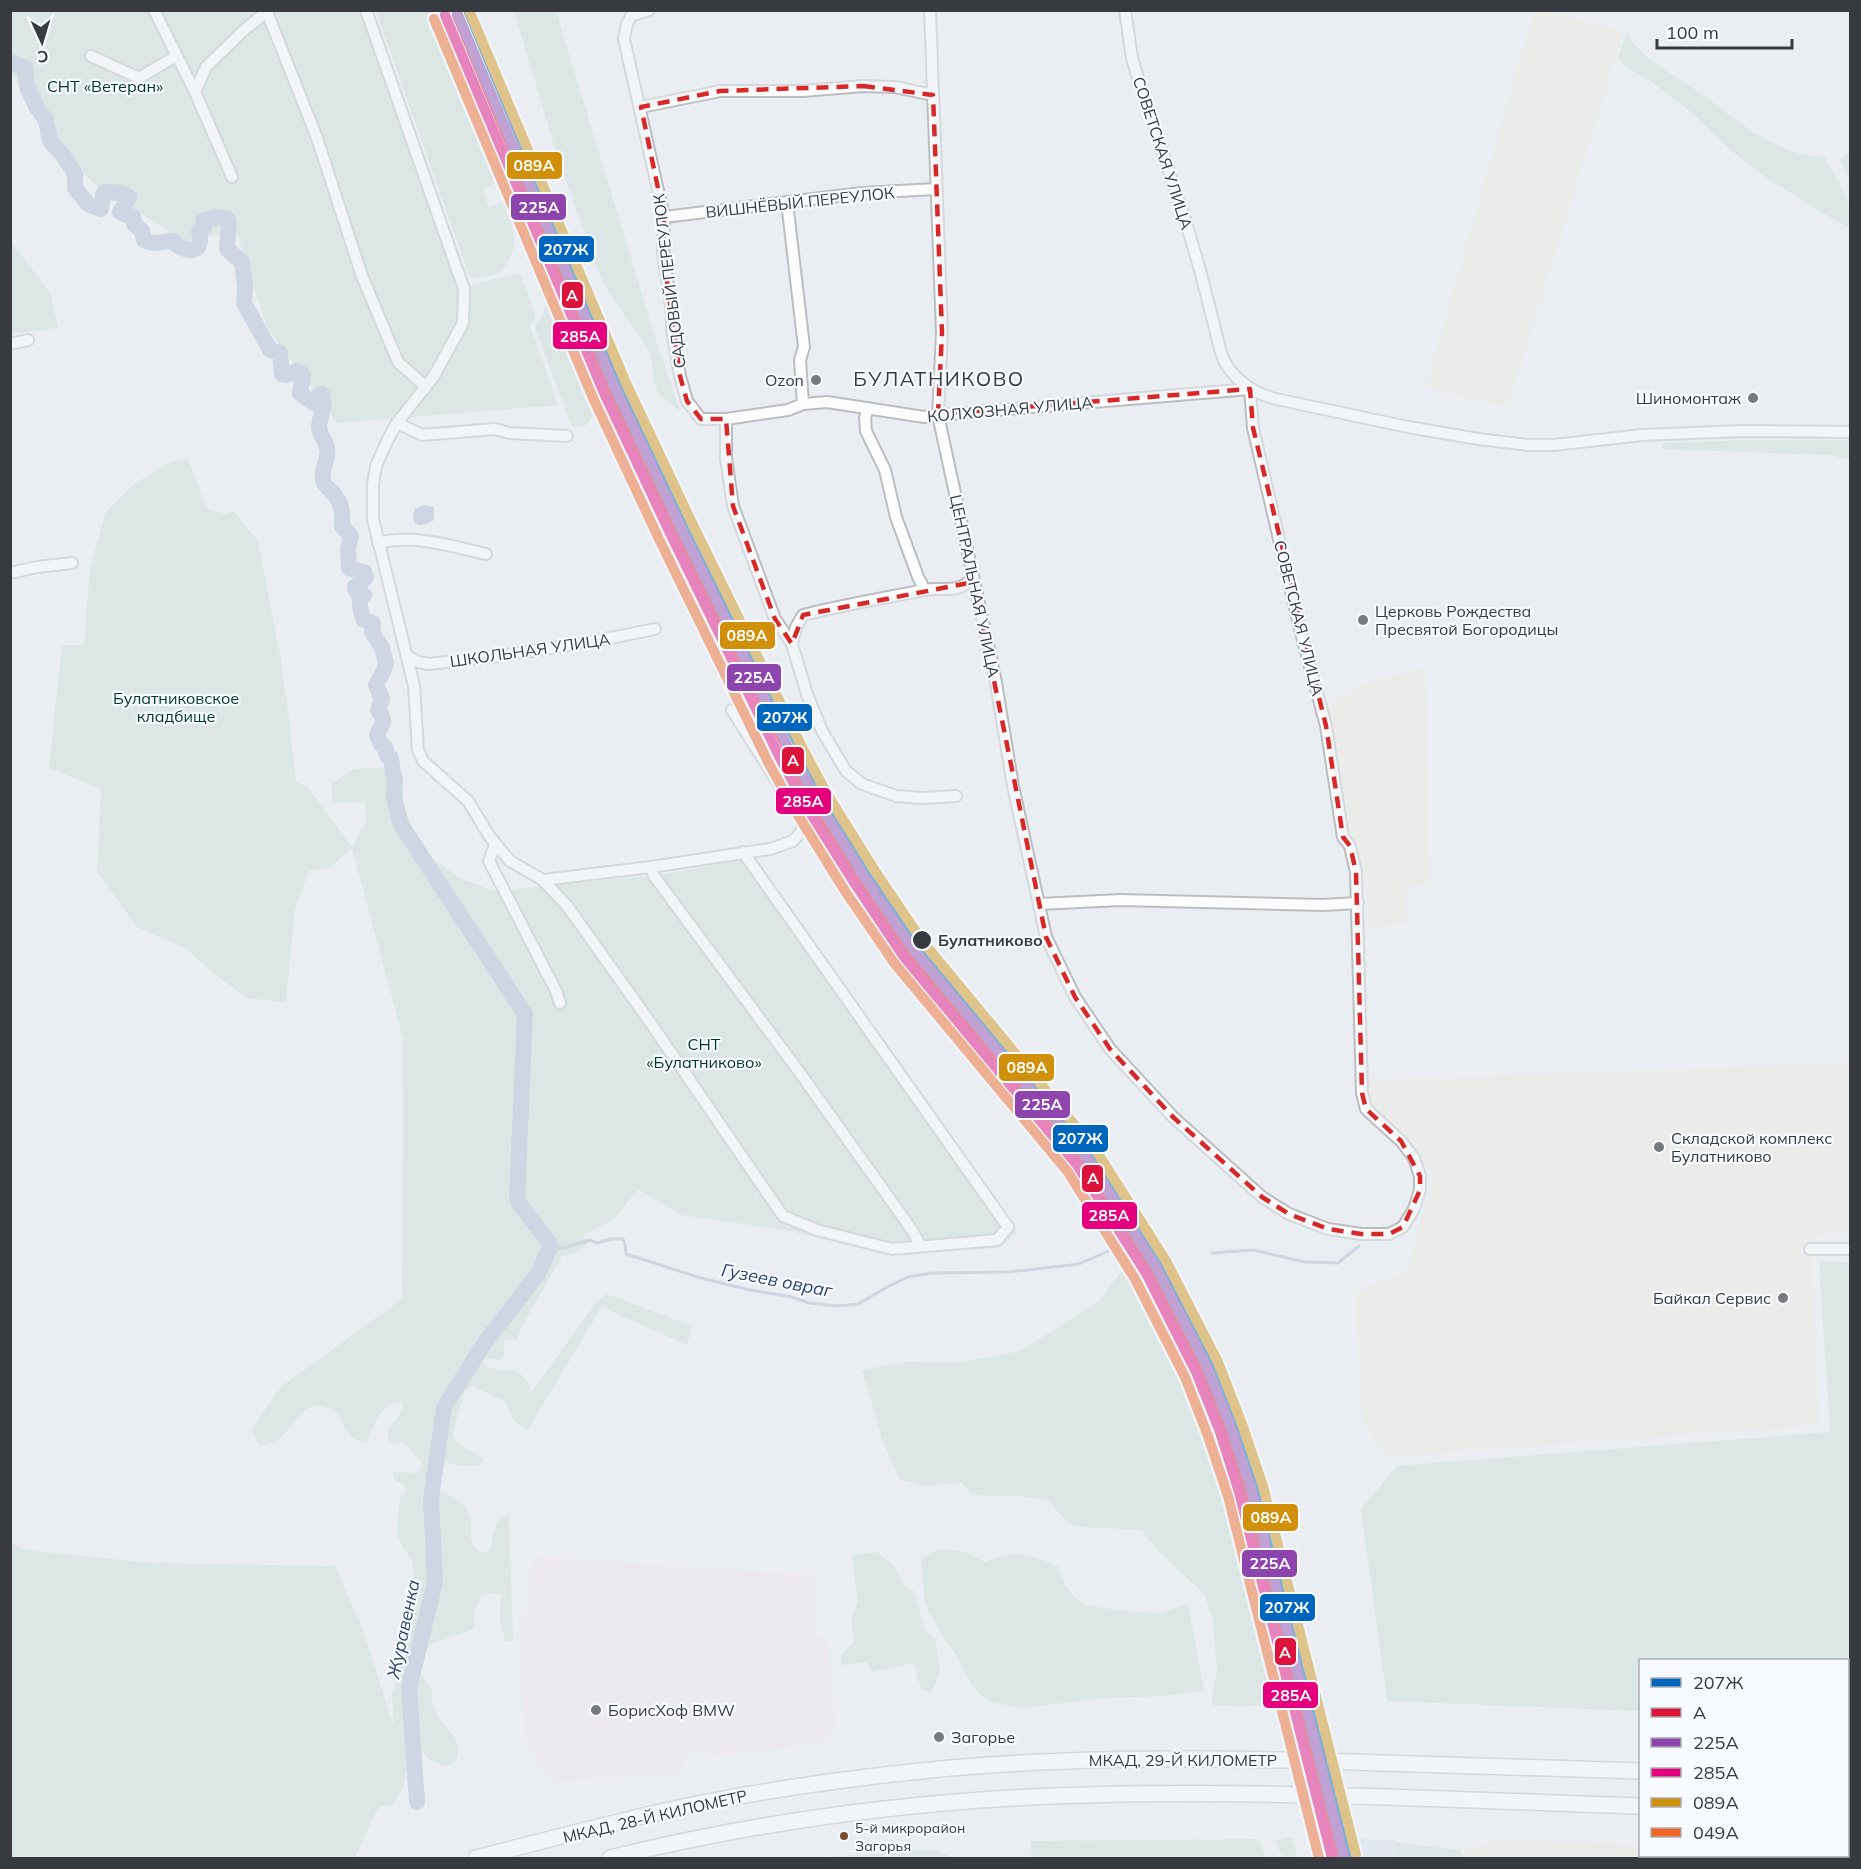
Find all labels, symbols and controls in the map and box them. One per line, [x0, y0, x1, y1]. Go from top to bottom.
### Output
north arrow [12, 12, 72, 72]
scale bar [1657, 12, 1792, 50]
text: 100 m [1666, 21, 1719, 44]
text: С [37, 47, 49, 67]
street label: СОВЕТСКАЯ УЛИЦА [1129, 74, 1197, 232]
park label: СНТ «Ветеран» [47, 76, 163, 96]
line badge: 089А [506, 151, 563, 180]
text: 089А [514, 155, 554, 175]
street label: ВИШНЁВЫЙ ПЕРЕУЛОК [705, 182, 896, 222]
street label: САДОВЫЙ ПЕРЕУЛОК [648, 192, 690, 369]
line badge: 225А [510, 193, 567, 221]
text: 225А [519, 197, 559, 217]
line badge: 207Ж [538, 235, 595, 263]
text: 207Ж [543, 239, 589, 259]
line badge: A [561, 281, 584, 309]
text: A [566, 285, 578, 305]
line badge: 285А [552, 321, 608, 350]
text: 285А [560, 326, 600, 346]
district label: БУЛАТНИКОВО [853, 366, 1025, 391]
place label: Ozon [765, 370, 804, 390]
marker: Ozon [809, 373, 823, 387]
place label: Шиномонтаж [1636, 388, 1741, 408]
marker: Шиномонтаж [1746, 391, 1760, 405]
street label: КОЛХОЗНАЯ УЛИЦА [926, 392, 1094, 426]
street label: ЦЕНТРАЛЬНАЯ УЛИЦА [946, 493, 1004, 680]
street label: СОВЕТСКАЯ УЛИЦА [1270, 538, 1328, 698]
place label: Церковь Рождества Пресвятой Богородицы [1375, 601, 1558, 639]
marker: Церковь Рождества Пресвятой Богородицы [1356, 613, 1370, 627]
line badge: 089А [719, 621, 776, 650]
text: 089А [727, 625, 767, 645]
street label: ШКОЛЬНАЯ УЛИЦА [449, 629, 612, 671]
line badge: 225А [726, 663, 782, 692]
text: 225А [734, 667, 774, 687]
park label: Булатниковское кладбище [113, 688, 239, 726]
line badge: 207Ж [756, 703, 813, 732]
text: 207Ж [762, 707, 808, 727]
line badge: A [781, 746, 805, 775]
text: A [787, 750, 799, 770]
line badge: 285А [775, 787, 832, 815]
text: 285А [783, 791, 823, 811]
marker: Булатниково [911, 929, 933, 951]
place label: Булатниково [938, 930, 1043, 950]
park label: СНТ «Булатниково» [646, 1034, 762, 1072]
line badge: 089А [998, 1053, 1055, 1082]
text: 089А [1007, 1057, 1047, 1077]
line badge: 225А [1014, 1090, 1071, 1119]
text: 225А [1022, 1094, 1062, 1114]
line badge: 207Ж [1052, 1124, 1109, 1153]
text: 207Ж [1057, 1128, 1103, 1148]
place label: Складской комплекс Булатниково [1671, 1128, 1832, 1166]
marker: Складской комплекс Булатниково [1652, 1140, 1666, 1154]
line badge: A [1081, 1164, 1104, 1193]
text: A [1087, 1168, 1099, 1188]
line badge: 285А [1081, 1201, 1138, 1230]
text: 285А [1089, 1205, 1129, 1225]
water label: Гузеев овраг [720, 1258, 835, 1302]
place label: Байкал Сервис [1653, 1288, 1771, 1308]
marker: Байкал Сервис [1776, 1291, 1790, 1305]
line badge: 089А [1242, 1503, 1299, 1532]
text: 089А [1251, 1507, 1291, 1527]
line badge: 225А [1241, 1549, 1298, 1578]
text: 225А [1250, 1553, 1290, 1573]
water label: Журавенка [381, 1577, 425, 1682]
line badge: 207Ж [1259, 1593, 1316, 1622]
text: 207Ж [1264, 1597, 1310, 1617]
line badge: A [1274, 1637, 1297, 1666]
text: A [1279, 1642, 1291, 1662]
legend [1639, 1659, 1849, 1857]
text: 207Ж [1693, 1671, 1743, 1694]
line badge: 285А [1262, 1681, 1319, 1709]
text: 285А [1271, 1685, 1311, 1705]
place label: БорисХоф BMW [608, 1700, 735, 1720]
text: A [1693, 1701, 1706, 1724]
marker: БорисХоф BMW [589, 1703, 603, 1717]
place label: Загорье [951, 1727, 1015, 1747]
marker: Загорье [932, 1730, 946, 1744]
text: 225А [1693, 1731, 1739, 1754]
street label: МКАД, 29-Й КИЛОМЕТР [1089, 1750, 1277, 1770]
text: 285А [1693, 1761, 1739, 1784]
street label: МКАД, 28-Й КИЛОМЕТР [561, 1785, 749, 1847]
text: 089А [1693, 1791, 1739, 1814]
place label: 5-й микрорайон Загорья [855, 1819, 965, 1855]
text: 049А [1693, 1821, 1739, 1844]
marker: 5-й микрорайон Загорья [838, 1830, 850, 1842]

